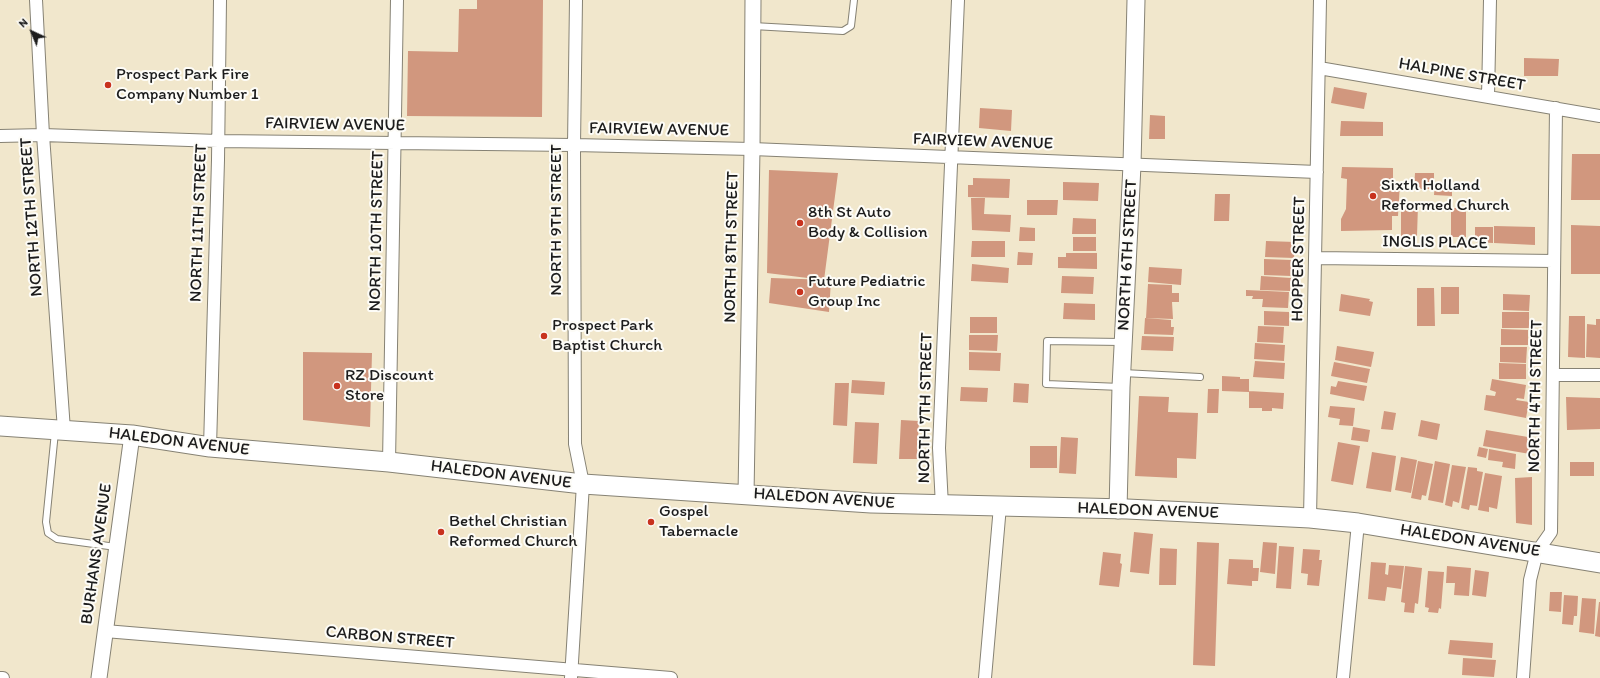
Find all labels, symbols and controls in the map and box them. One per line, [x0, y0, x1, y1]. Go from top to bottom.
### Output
north arrow [12, 12, 52, 52]
text: N [16, 16, 31, 30]
street label: HALPINE STREET [1397, 54, 1527, 96]
place label: Prospect Park Fire Company Number 1 [116, 65, 259, 105]
marker: Prospect Park Fire Company Number 1 [103, 80, 113, 90]
street label: FAIRVIEW AVENUE [265, 114, 405, 136]
street label: FAIRVIEW AVENUE [589, 119, 729, 141]
street label: FAIRVIEW AVENUE [913, 129, 1053, 155]
street label: NORTH 12TH STREET [16, 137, 48, 297]
street label: NORTH 11TH STREET [186, 144, 212, 302]
street label: NORTH 9TH STREET [547, 144, 567, 296]
street label: NORTH 10TH STREET [365, 150, 389, 312]
street label: NORTH 8TH STREET [720, 171, 744, 323]
place label: Sixth Holland Reformed Church [1381, 176, 1509, 216]
street label: NORTH 6TH STREET [1114, 179, 1142, 331]
marker: Sixth Holland Reformed Church [1368, 191, 1378, 201]
street label: HOPPER STREET [1288, 196, 1310, 322]
place label: 8th St Auto Body & Collision [808, 203, 928, 243]
marker: 8th St Auto Body & Collision [795, 218, 805, 228]
street label: INGLIS PLACE [1382, 232, 1488, 254]
place label: Future Pediatric Group Inc [808, 272, 925, 312]
marker: Future Pediatric Group Inc [795, 287, 805, 297]
place label: Prospect Park Baptist Church [552, 316, 662, 356]
street label: NORTH 4TH STREET [1524, 319, 1548, 473]
marker: Prospect Park Baptist Church [539, 331, 549, 341]
street label: NORTH 7TH STREET [914, 332, 938, 484]
place label: RZ Discount Store [345, 366, 434, 406]
marker: RZ Discount Store [332, 381, 342, 391]
street label: HALEDON AVENUE [108, 423, 250, 461]
street label: HALEDON AVENUE [430, 456, 572, 494]
street label: BURHANS AVENUE [77, 482, 117, 626]
street label: HALEDON AVENUE [753, 484, 895, 514]
street label: HALEDON AVENUE [1077, 498, 1219, 524]
place label: Gospel Tabernacle [659, 502, 738, 542]
place label: Bethel Christian Reformed Church [449, 512, 577, 552]
marker: Gospel Tabernacle [646, 517, 656, 527]
street label: HALEDON AVENUE [1399, 520, 1541, 562]
marker: Bethel Christian Reformed Church [436, 527, 446, 537]
street label: CARBON STREET [325, 622, 455, 654]

